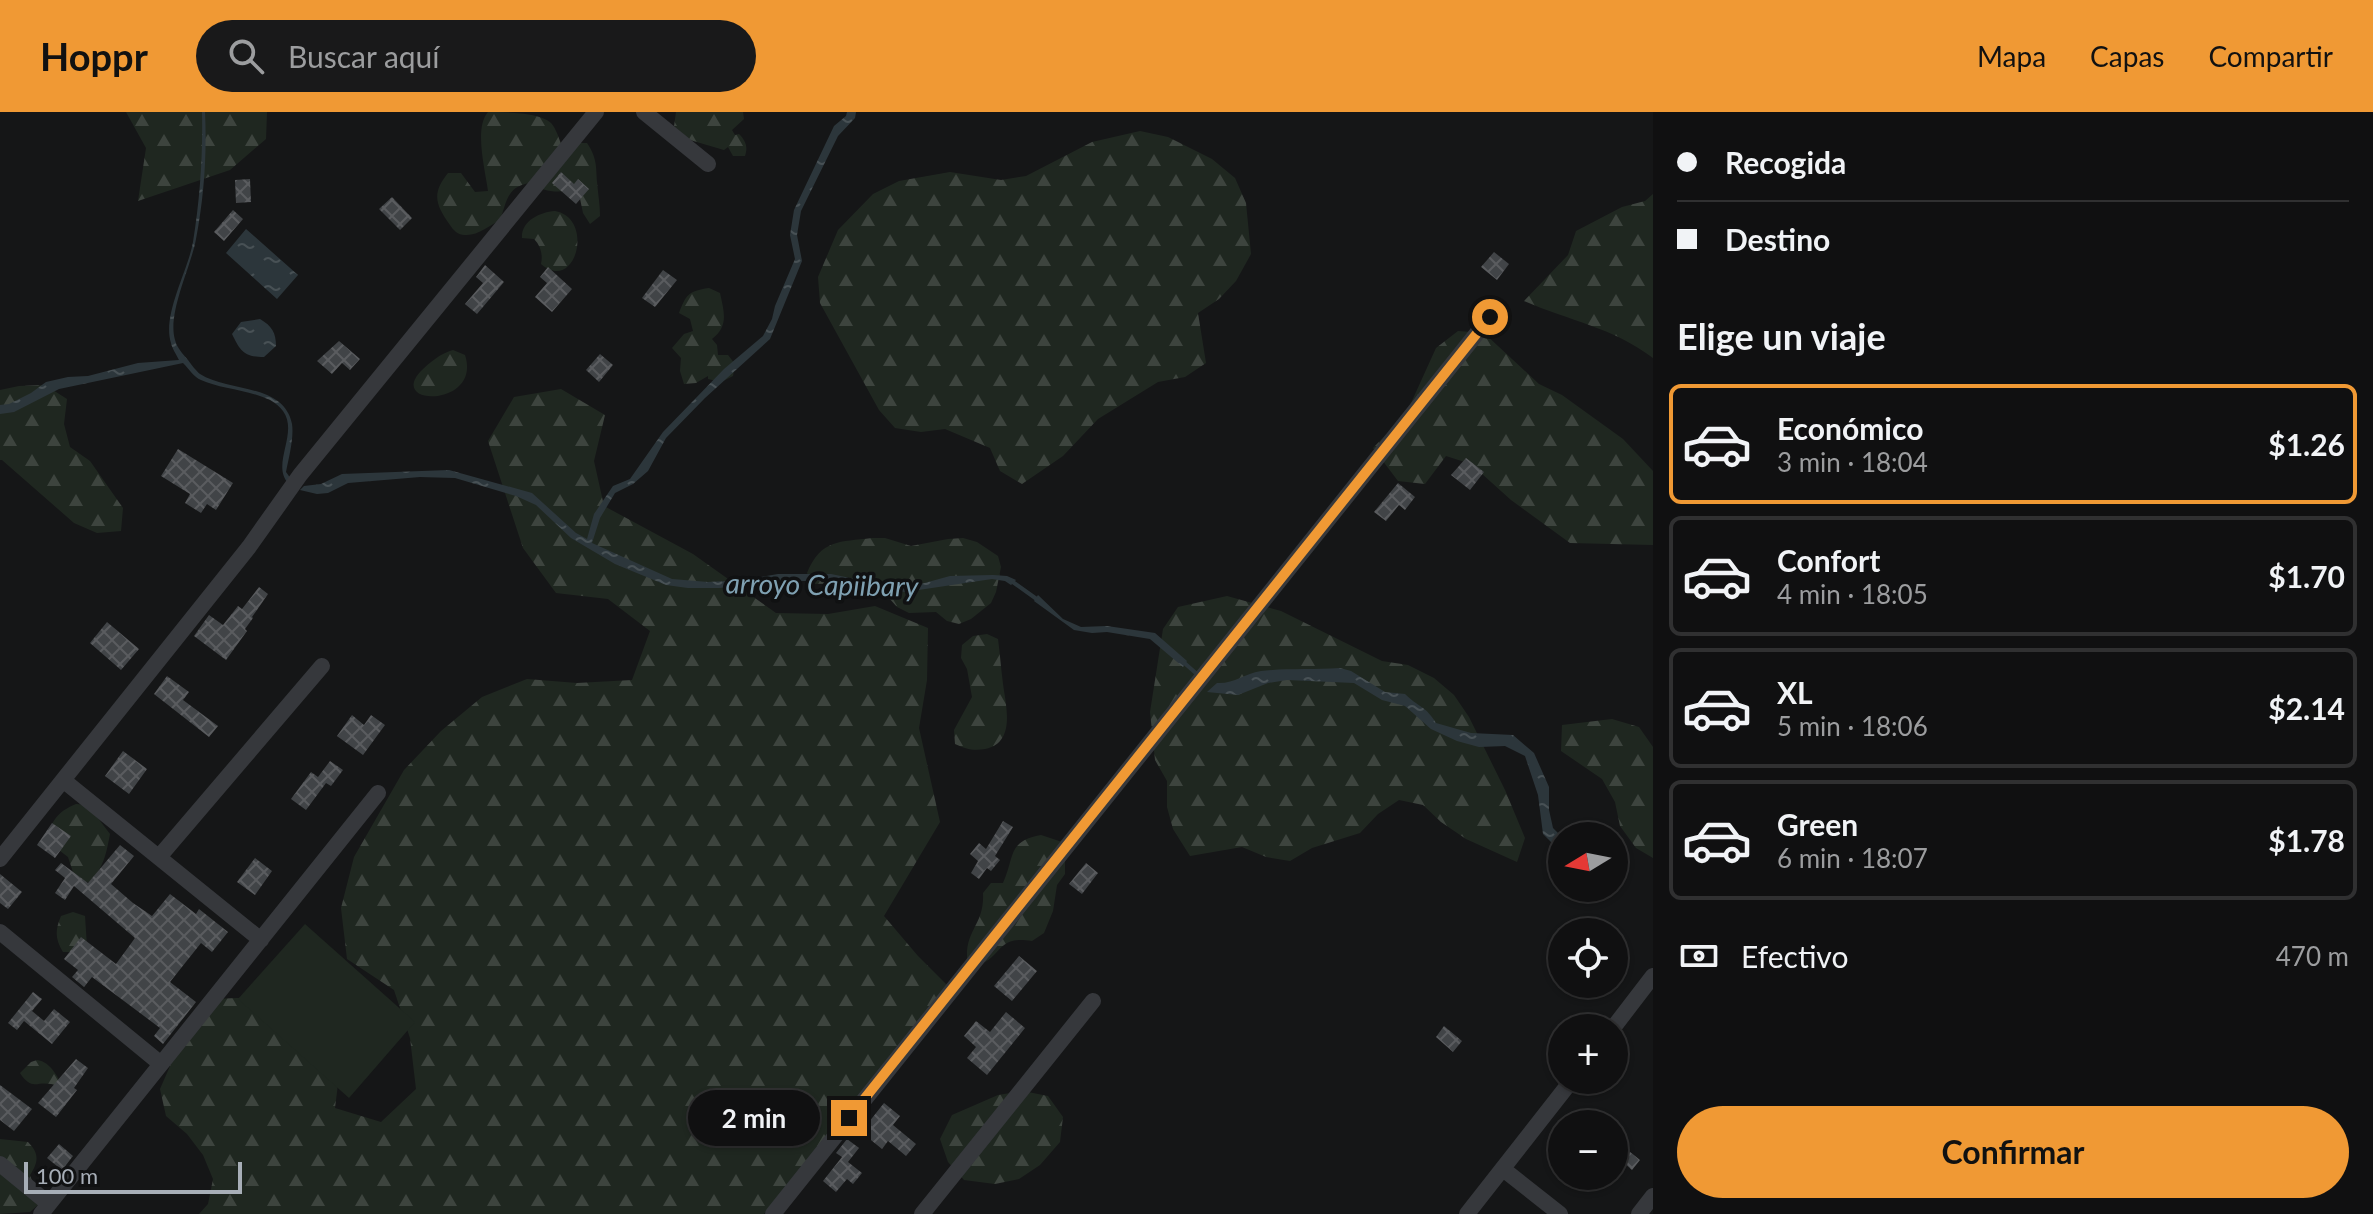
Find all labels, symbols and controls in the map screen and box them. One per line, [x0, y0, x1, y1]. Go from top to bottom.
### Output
search box [196, 20, 756, 92]
text: Hoppr [40, 33, 148, 79]
icon: search [224, 34, 268, 78]
text: Buscar aquí [288, 38, 440, 74]
text: Mapa [1977, 39, 2046, 73]
text: Capas [2090, 39, 2164, 73]
text: Compartir [2208, 39, 2333, 73]
text: Recogida [1725, 144, 1846, 180]
text: Destino [1725, 221, 1830, 257]
route start [1472, 299, 1508, 335]
text: Elige un viaje [1677, 314, 1886, 358]
icon: car [1681, 408, 1753, 480]
text: Económico [1777, 410, 1923, 446]
text: $1.26 [2268, 426, 2345, 462]
text: 3 min · 18:04 [1777, 446, 1928, 478]
icon: car [1681, 540, 1753, 612]
text: Confort [1777, 542, 1880, 578]
text: $1.70 [2268, 558, 2345, 594]
water label: arroyo Capiibary [725, 565, 919, 603]
text: 4 min · 18:05 [1777, 578, 1928, 610]
icon: car [1681, 672, 1753, 744]
text: XL [1777, 674, 1813, 710]
text: $2.14 [2268, 690, 2345, 726]
text: 5 min · 18:06 [1777, 710, 1928, 742]
icon: car [1681, 804, 1753, 876]
text: Green [1777, 806, 1858, 842]
north arrow [1548, 822, 1628, 902]
map controls [1548, 822, 1628, 1190]
text: $1.78 [2268, 822, 2345, 858]
text: 6 min · 18:07 [1777, 842, 1928, 874]
button: locate [1548, 918, 1628, 998]
icon: cash [1677, 934, 1721, 978]
text: Efectivo [1741, 938, 1848, 974]
text: 470 m [2276, 940, 2349, 972]
button: + [1548, 1014, 1628, 1094]
callout: 2 min [689, 1090, 821, 1146]
route end [831, 1100, 867, 1136]
text: 2 min [722, 1102, 786, 1134]
button: Confirmar [1677, 1106, 2349, 1198]
button: − [1548, 1110, 1628, 1190]
scale bar [24, 1158, 242, 1194]
text: 100 m [36, 1162, 98, 1189]

